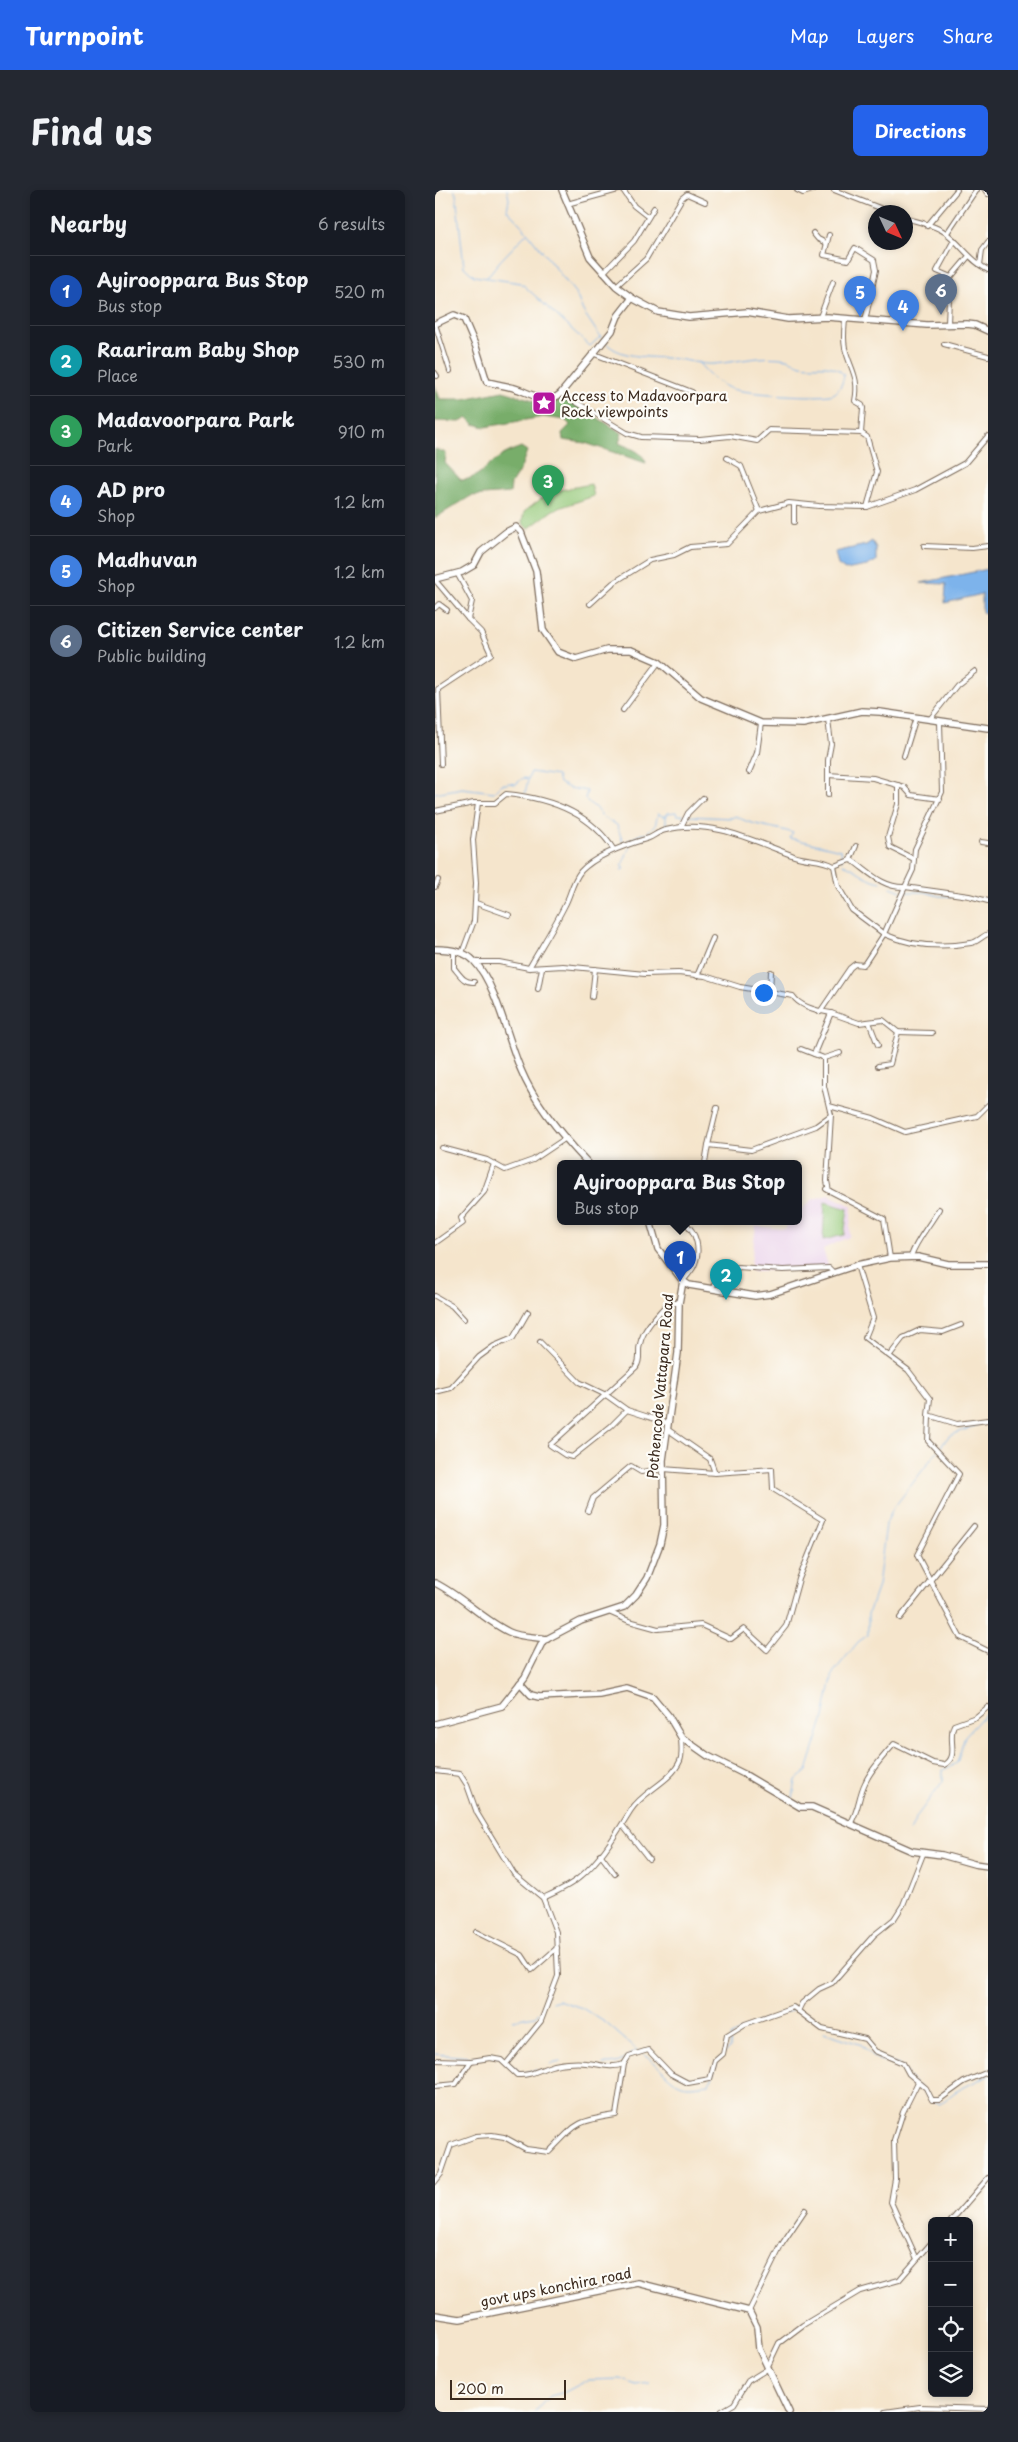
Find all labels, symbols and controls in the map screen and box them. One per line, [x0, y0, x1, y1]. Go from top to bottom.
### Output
text: Turnpoint [25, 17, 144, 53]
text: Map [790, 22, 829, 49]
text: Layers [857, 22, 914, 49]
text: Share [942, 22, 993, 49]
text: Find us [30, 104, 152, 157]
button: Directions [853, 105, 988, 156]
north arrow [868, 205, 913, 250]
text: Nearby [50, 207, 127, 239]
text: 6 results [318, 211, 385, 235]
text: Ayirooppara Bus Stop [97, 265, 308, 293]
pin: 6 [925, 274, 957, 315]
pin: 5 [844, 276, 876, 317]
text: 1 [62, 279, 70, 303]
text: 520 m [334, 279, 385, 303]
pin: 4 [887, 290, 919, 331]
text: Bus stop [97, 293, 162, 317]
text: Raariram Baby Shop [97, 335, 299, 363]
text: 2 [60, 349, 72, 373]
text: 530 m [332, 349, 385, 373]
text: Place [97, 363, 138, 387]
place label: Access to Madavoorpara Rock viewpoints [561, 385, 728, 422]
place icon: Access to Madavoorpara Rock viewpoints [531, 390, 557, 416]
text: Madavoorpara Park [97, 405, 294, 433]
text: 3 [61, 419, 71, 443]
text: 910 m [338, 419, 385, 443]
text: Park [97, 433, 133, 457]
pin: 3 [532, 465, 564, 506]
text: AD pro [97, 475, 165, 503]
text: 4 [61, 489, 71, 513]
text: 1.2 km [334, 489, 385, 513]
text: Shop [97, 503, 135, 527]
text: Madhuvan [97, 545, 198, 573]
text: 5 [61, 559, 71, 583]
text: 1.2 km [334, 559, 385, 583]
text: Shop [97, 573, 135, 597]
text: Citizen Service center [97, 615, 303, 643]
text: 6 [60, 629, 72, 653]
text: 1.2 km [334, 629, 385, 653]
text: Public building [97, 643, 207, 667]
your location [751, 980, 777, 1006]
popup [557, 1160, 802, 1225]
text: Ayirooppara Bus Stop [574, 1167, 785, 1195]
text: Bus stop [574, 1195, 639, 1219]
pin: 1 [664, 1241, 696, 1282]
pin: 2 [710, 1259, 742, 1300]
street label: Pothencode Vattapara Road [641, 1293, 679, 1479]
map controls [928, 2217, 973, 2397]
button: + [928, 2217, 973, 2262]
street label: govt ups konchira road [479, 2262, 633, 2312]
button: − [928, 2262, 973, 2307]
button: locate [928, 2307, 973, 2352]
button: layers [928, 2352, 973, 2397]
scale bar [450, 2377, 566, 2400]
text: 200 m [457, 2378, 504, 2399]

